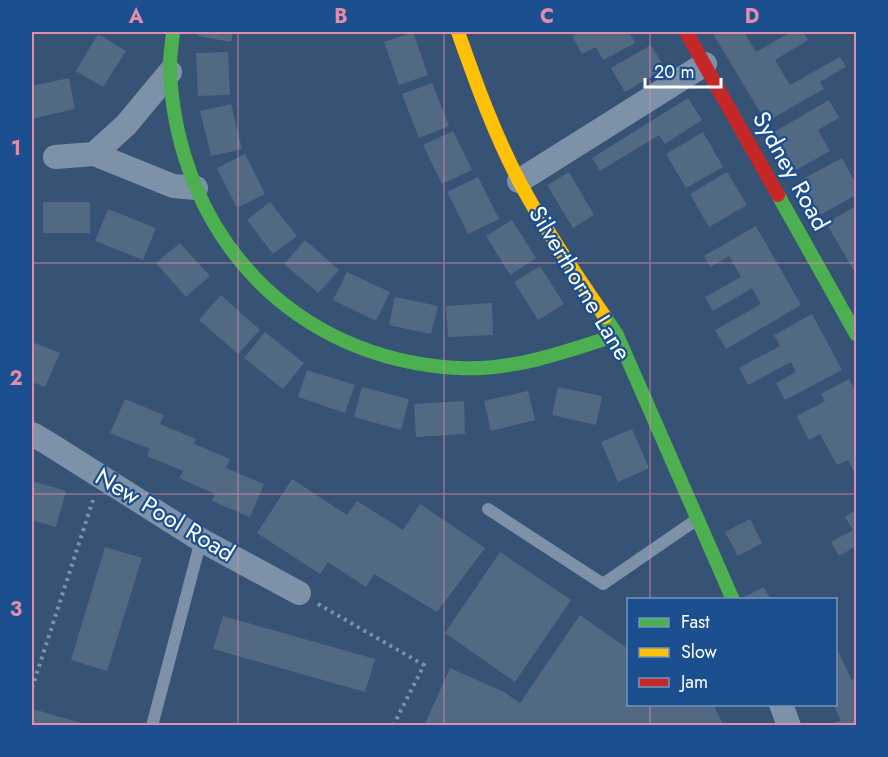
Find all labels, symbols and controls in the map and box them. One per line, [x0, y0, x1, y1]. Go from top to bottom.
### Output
text: A [128, 2, 144, 31]
text: B [334, 2, 348, 31]
text: C [540, 2, 554, 31]
text: D [745, 2, 759, 31]
scale bar [645, 51, 722, 89]
text: 20 m [654, 59, 694, 85]
street label: Sydney Road [744, 105, 839, 237]
text: 1 [11, 134, 21, 163]
street label: Silverthorne Lane [520, 199, 640, 367]
text: 2 [9, 364, 23, 393]
street label: New Pool Road [89, 459, 242, 570]
text: 3 [10, 595, 22, 624]
legend [627, 598, 837, 706]
text: Fast [681, 609, 710, 635]
text: Slow [681, 639, 718, 665]
text: Jam [679, 669, 708, 695]

